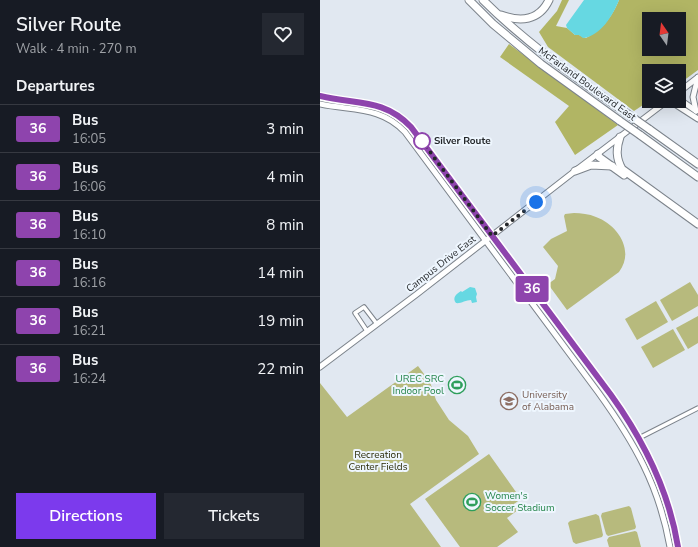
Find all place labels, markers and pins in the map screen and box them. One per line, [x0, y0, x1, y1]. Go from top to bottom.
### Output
marker: Silver Route [413, 132, 431, 150]
place label: Silver Route [434, 134, 491, 148]
place label: UREC SRC Indoor Pool [392, 372, 444, 398]
sports icon: UREC SRC Indoor Pool [447, 375, 467, 395]
place label: University of Alabama [522, 388, 574, 414]
school or university icon: University of Alabama [499, 391, 519, 411]
place label: Women's Soccer Stadium [485, 489, 555, 515]
sports icon: Women's Soccer Stadium [462, 492, 482, 512]

